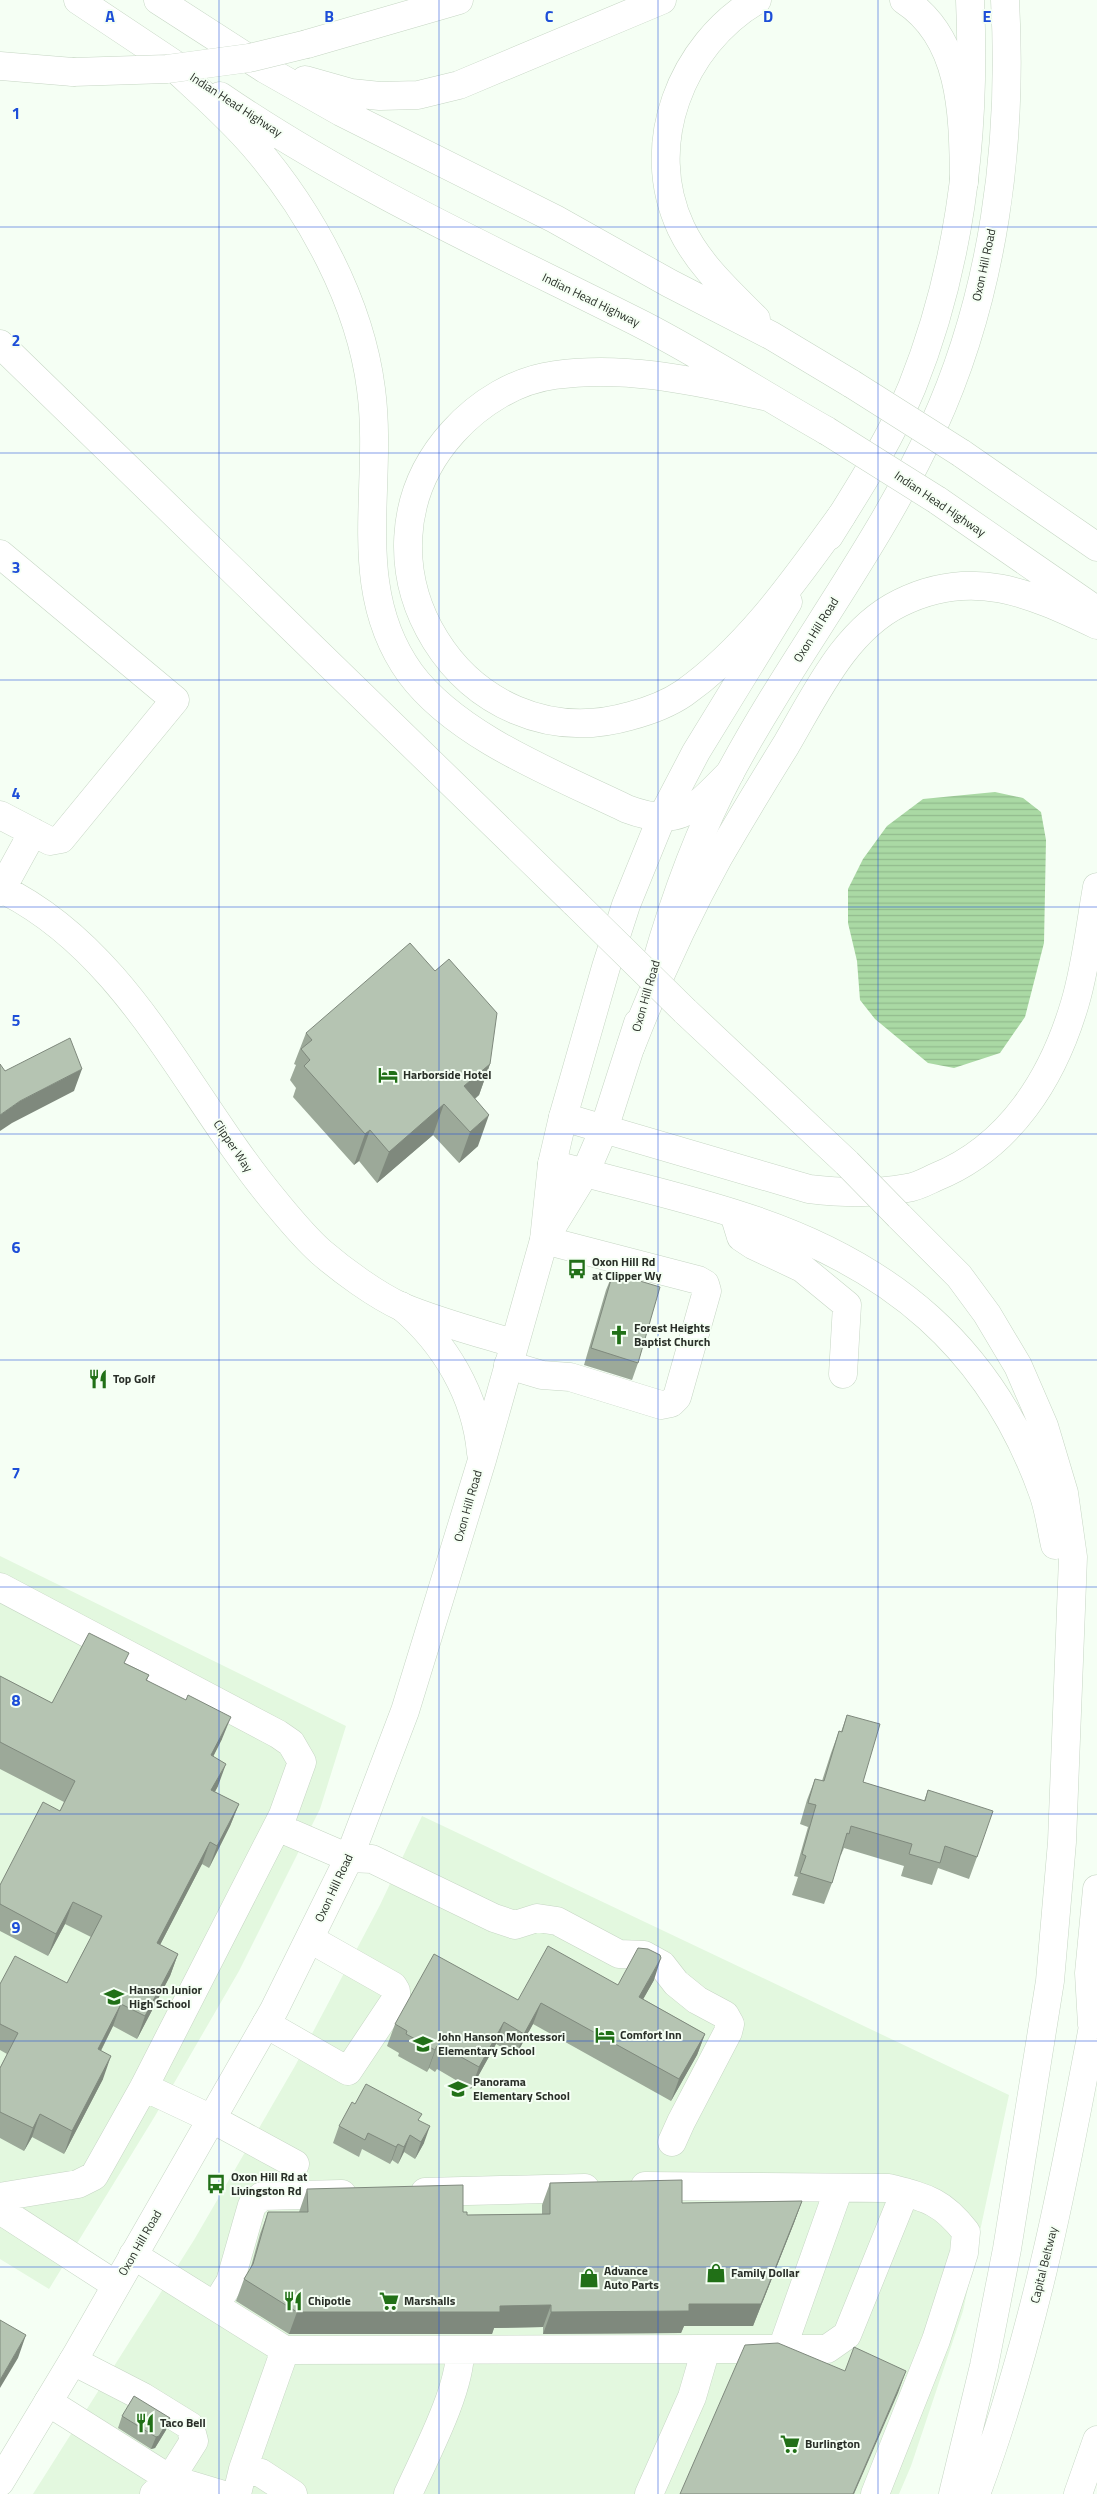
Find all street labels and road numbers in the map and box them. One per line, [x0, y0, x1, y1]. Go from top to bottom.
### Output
street label: Indian Head Highway [186, 68, 286, 142]
street label: Oxon Hill Road [967, 227, 1000, 303]
street label: Indian Head Highway [539, 268, 644, 332]
street label: Indian Head Highway [891, 466, 990, 541]
street label: Oxon Hill Road [788, 594, 843, 666]
street label: Oxon Hill Road [626, 958, 665, 1034]
street label: Clipper Way [209, 1116, 258, 1176]
street label: Oxon Hill Road [448, 1468, 487, 1544]
street label: Oxon Hill Road [309, 1850, 358, 1925]
street label: Oxon Hill Road [113, 2206, 166, 2279]
street label: Capital Beltway [1025, 2224, 1062, 2305]

